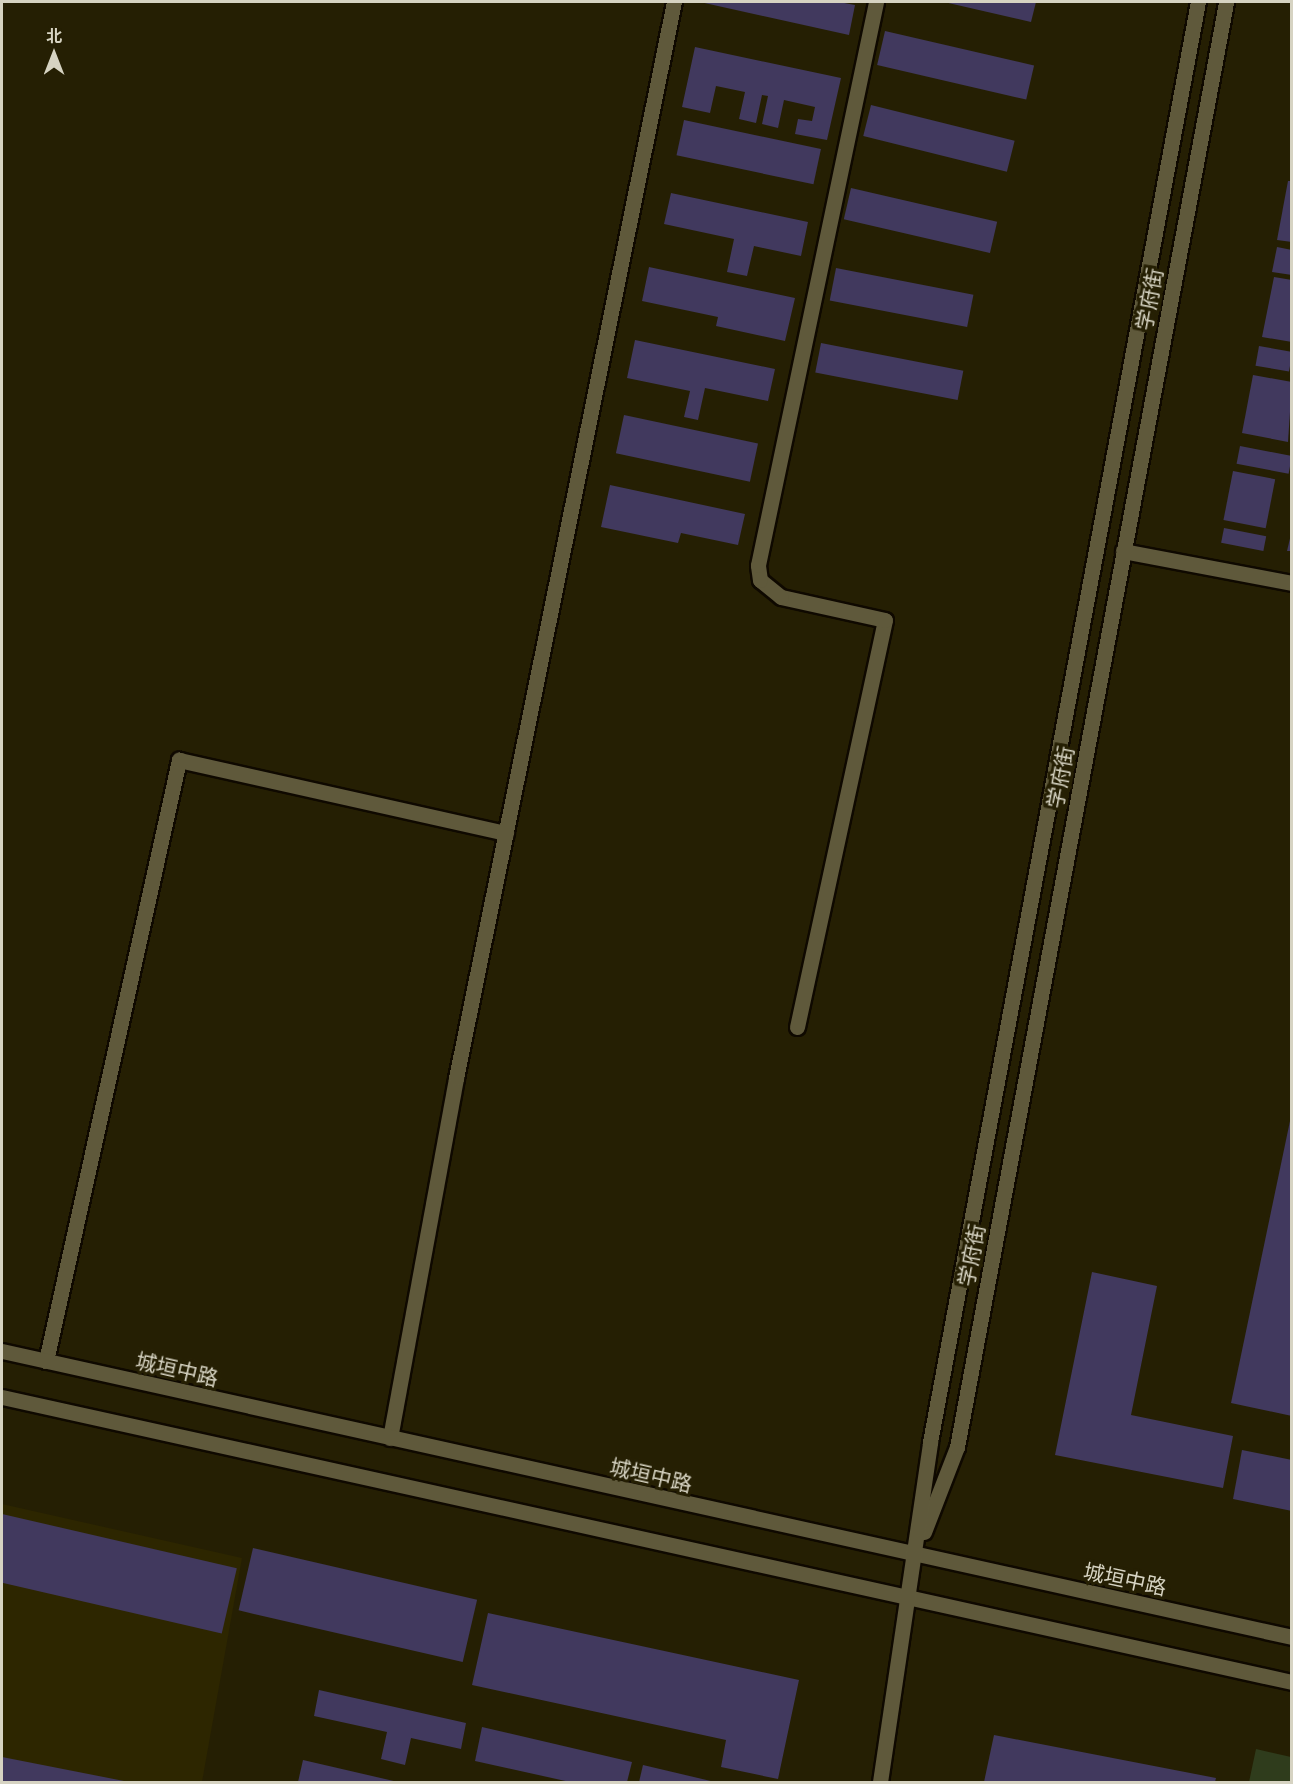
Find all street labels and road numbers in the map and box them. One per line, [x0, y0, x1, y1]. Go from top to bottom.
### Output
street label: 学府街 [1131, 266, 1167, 332]
street label: 学府街 [1042, 744, 1078, 810]
street label: 学府街 [953, 1222, 989, 1288]
street label: 城垣中路 [133, 1347, 221, 1391]
street label: 城垣中路 [607, 1453, 695, 1497]
street label: 城垣中路 [1081, 1558, 1169, 1600]

